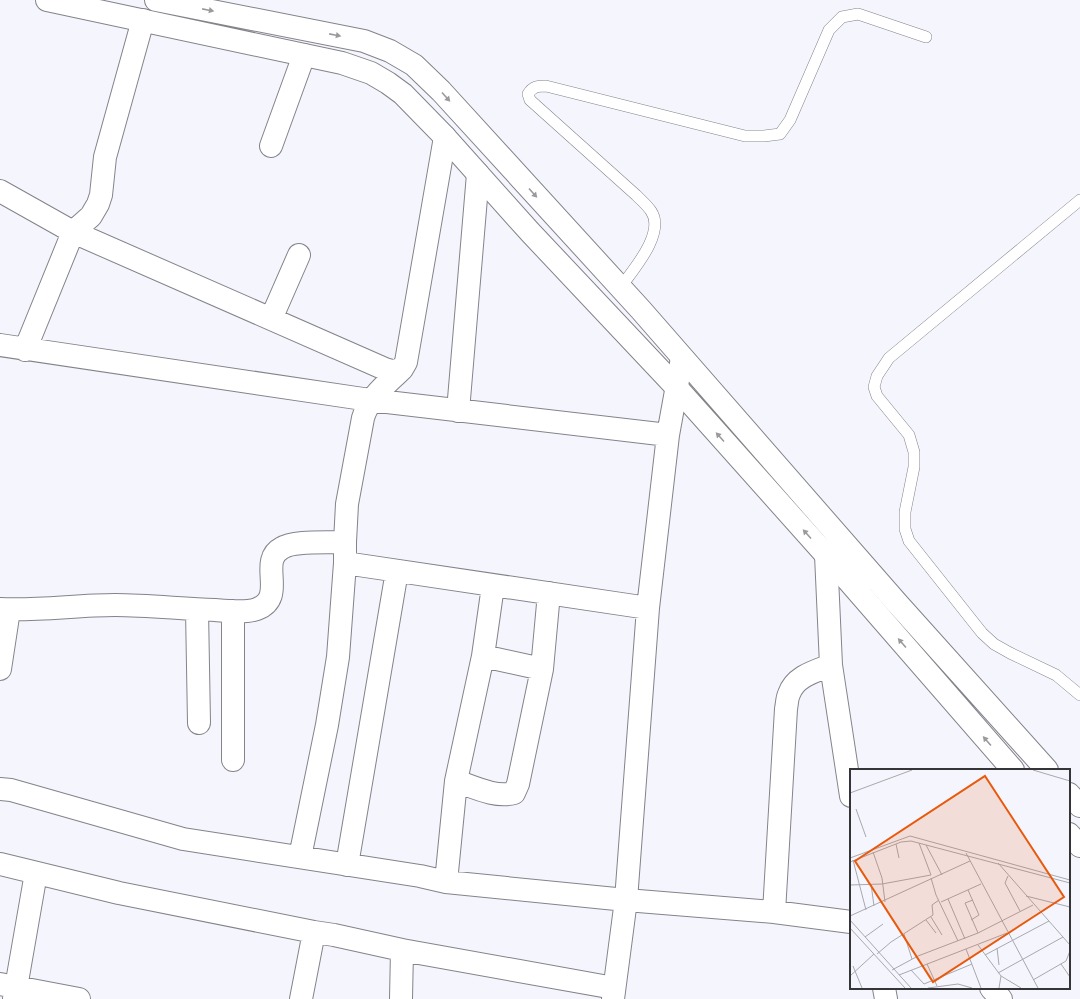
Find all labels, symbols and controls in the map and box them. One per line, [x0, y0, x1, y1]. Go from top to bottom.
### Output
one-way arrow [201, 8, 214, 14]
one-way arrow [329, 33, 341, 39]
one-way arrow [441, 92, 451, 102]
one-way arrow [529, 188, 538, 198]
one-way arrow [716, 433, 725, 442]
one-way arrow [802, 529, 812, 539]
one-way arrow [897, 637, 906, 648]
one-way arrow [983, 735, 992, 746]
inset map [850, 769, 1070, 989]

